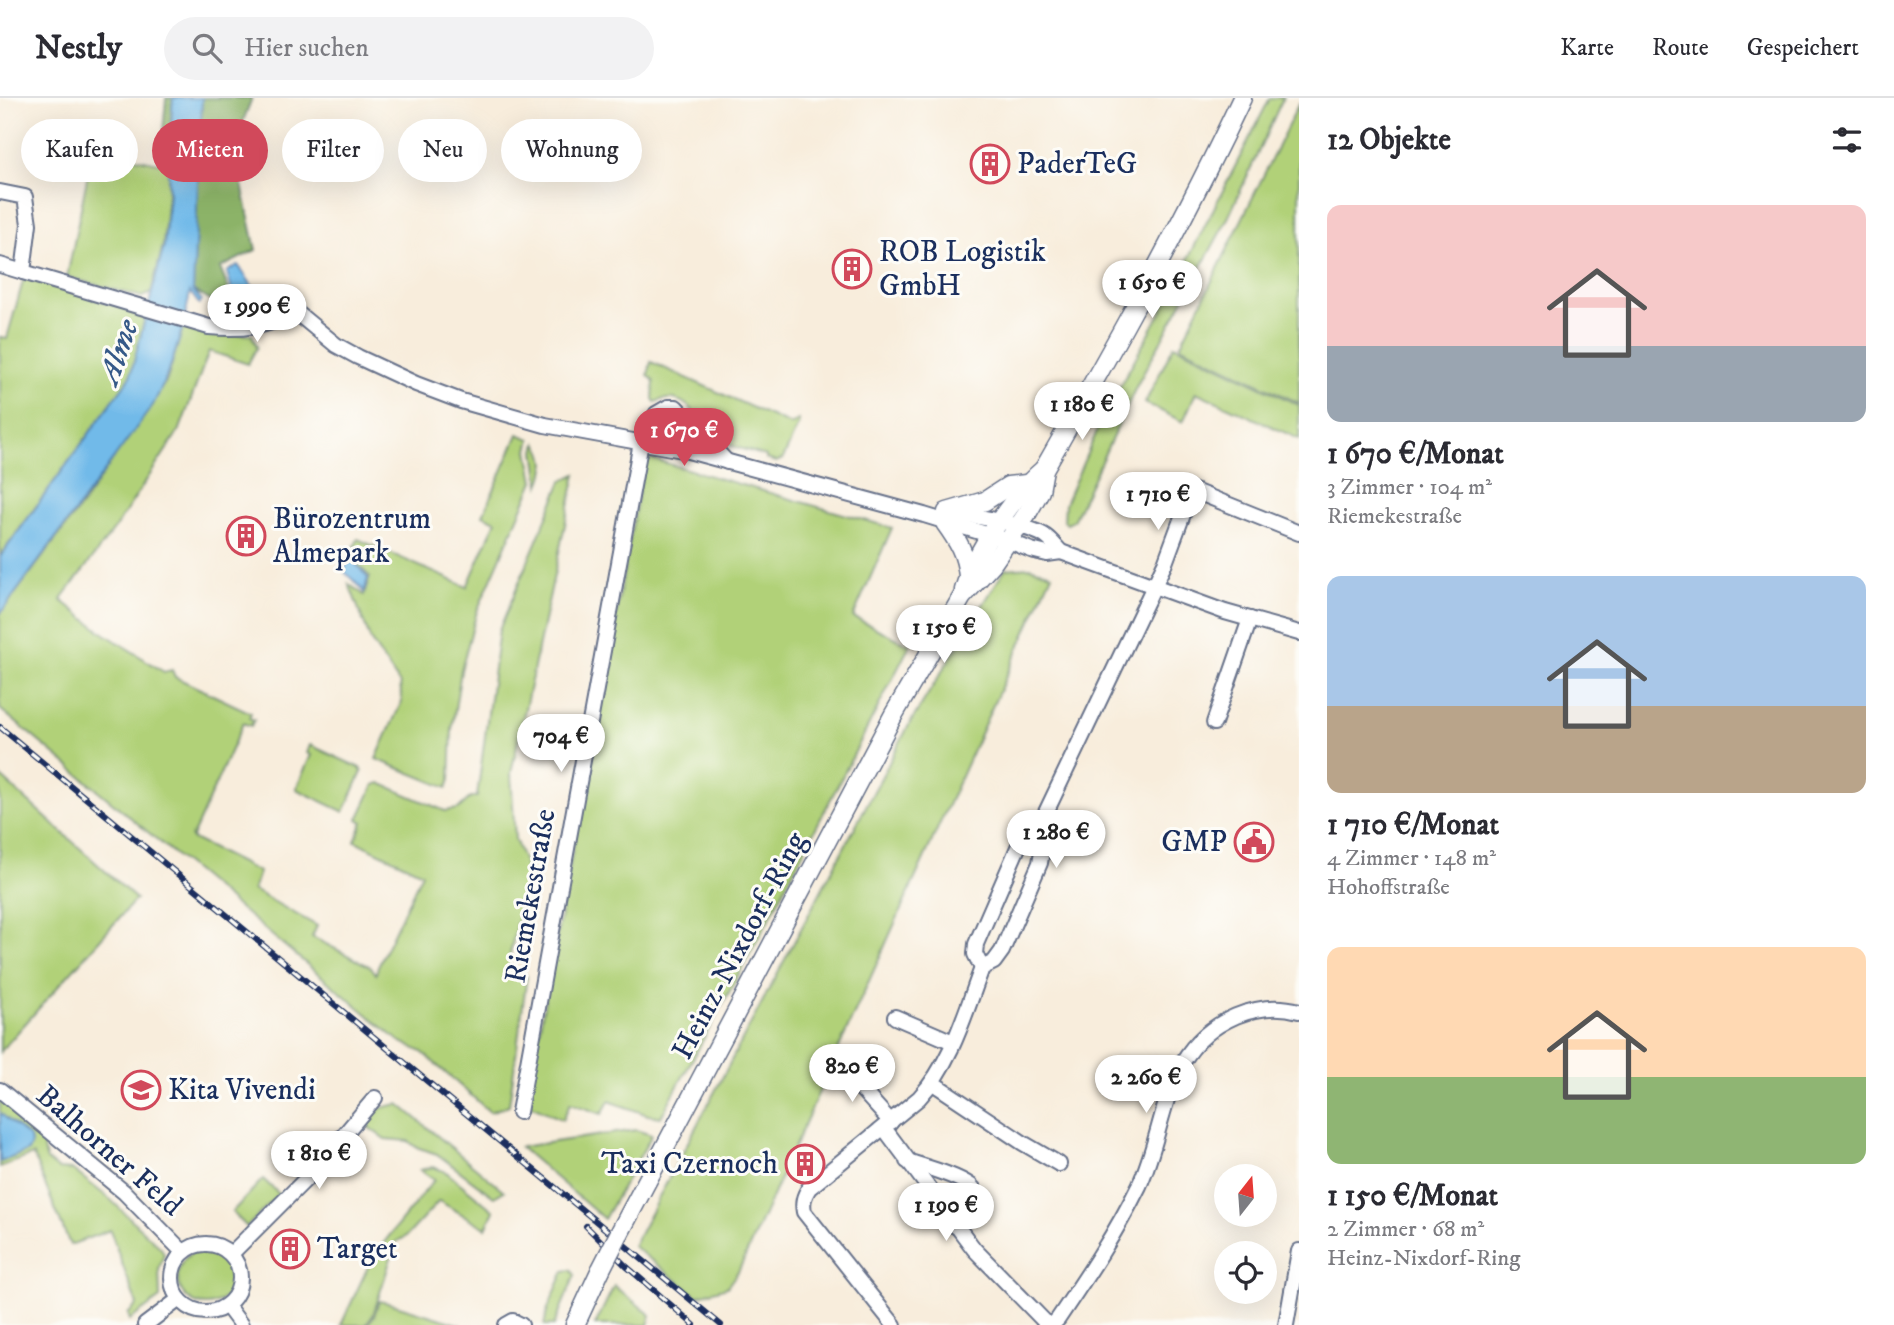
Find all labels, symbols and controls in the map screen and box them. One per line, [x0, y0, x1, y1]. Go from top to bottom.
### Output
search box [164, 17, 654, 80]
text: Nestly [35, 28, 122, 69]
icon: search [188, 29, 226, 67]
text: Hier suchen [244, 32, 369, 65]
text: Karte [1560, 33, 1614, 63]
text: Route [1652, 33, 1709, 63]
text: Gespeichert [1747, 33, 1859, 63]
chip: Kaufen [21, 119, 138, 182]
chip: Mieten [152, 119, 268, 182]
chip: Filter [282, 119, 384, 182]
chip: Neu [398, 119, 487, 182]
chip: Wohnung [501, 119, 642, 182]
icon: filters [1828, 121, 1866, 159]
text: 12 Objekte [1327, 122, 1451, 159]
building icon: PaderTeG [969, 143, 1011, 185]
place label: PaderTeG [1017, 146, 1137, 183]
place label: ROB Logistik GmbH [879, 234, 1046, 305]
building icon: ROB Logistik GmbH [831, 248, 873, 290]
icon: home [1534, 250, 1660, 376]
pin: 1 650 € [1087, 260, 1217, 320]
text: 1 650 € [1118, 268, 1186, 297]
pin: 1 990 € [192, 285, 322, 344]
text: 1 990 € [223, 292, 291, 321]
water label: Alme [88, 313, 149, 392]
pin: 1 180 € [1017, 382, 1147, 442]
text: 1 180 € [1050, 390, 1114, 419]
pin: 1 670 € [619, 408, 749, 468]
text: 1 670 € [650, 416, 718, 445]
text: 1 670 €/Monat [1327, 436, 1504, 473]
pin: 1 710 € [1093, 472, 1223, 532]
text: 3 Zimmer · 104 m² [1327, 473, 1492, 502]
text: 1 710 € [1126, 480, 1190, 509]
place label: Bürozentrum Almepark [273, 501, 431, 572]
text: Riemekestraße [1327, 502, 1462, 531]
building icon: Bürozentrum Almepark [225, 515, 267, 557]
pin: 1 150 € [879, 606, 1009, 665]
text: 1 150 € [912, 613, 976, 642]
icon: home [1534, 621, 1660, 747]
pin: 704 € [512, 714, 610, 774]
text: 704 € [533, 722, 589, 751]
street label: Riemekestraße [497, 806, 565, 986]
text: 1 710 €/Monat [1327, 807, 1499, 844]
pin: 1 280 € [991, 810, 1121, 870]
text: 1 280 € [1023, 818, 1089, 847]
public building icon: GMP [1233, 821, 1275, 863]
place label: GMP [1161, 824, 1227, 861]
street label: Heinz-Nixdorf-Ring [664, 826, 816, 1066]
text: 4 Zimmer · 148 m² [1327, 844, 1496, 873]
text: Hohoffstraße [1327, 873, 1450, 902]
icon: home [1534, 992, 1660, 1118]
pin: 820 € [803, 1044, 901, 1104]
text: 820 € [825, 1052, 879, 1081]
pin: 2 260 € [1081, 1056, 1211, 1115]
text: 2 260 € [1111, 1063, 1181, 1092]
school or university icon: Kita Vivendi [120, 1069, 162, 1111]
place label: Kita Vivendi [168, 1072, 316, 1109]
street label: Balhorner Feld [28, 1077, 190, 1225]
pin: 1 810 € [254, 1132, 384, 1191]
text: 1 810 € [287, 1139, 351, 1168]
building icon: Taxi Czernoch [784, 1143, 826, 1185]
place label: Taxi Czernoch [601, 1146, 778, 1183]
north arrow [1214, 1164, 1278, 1227]
map controls [1214, 1164, 1277, 1304]
text: 1 150 €/Monat [1327, 1178, 1498, 1215]
pin: 1 190 € [881, 1184, 1011, 1243]
text: 1 190 € [914, 1191, 978, 1220]
text: 2 Zimmer · 68 m² [1327, 1215, 1484, 1244]
building icon: Target [269, 1228, 311, 1270]
place label: Target [317, 1231, 398, 1268]
button: locate [1214, 1241, 1277, 1304]
text: Heinz-Nixdorf-Ring [1327, 1244, 1520, 1273]

